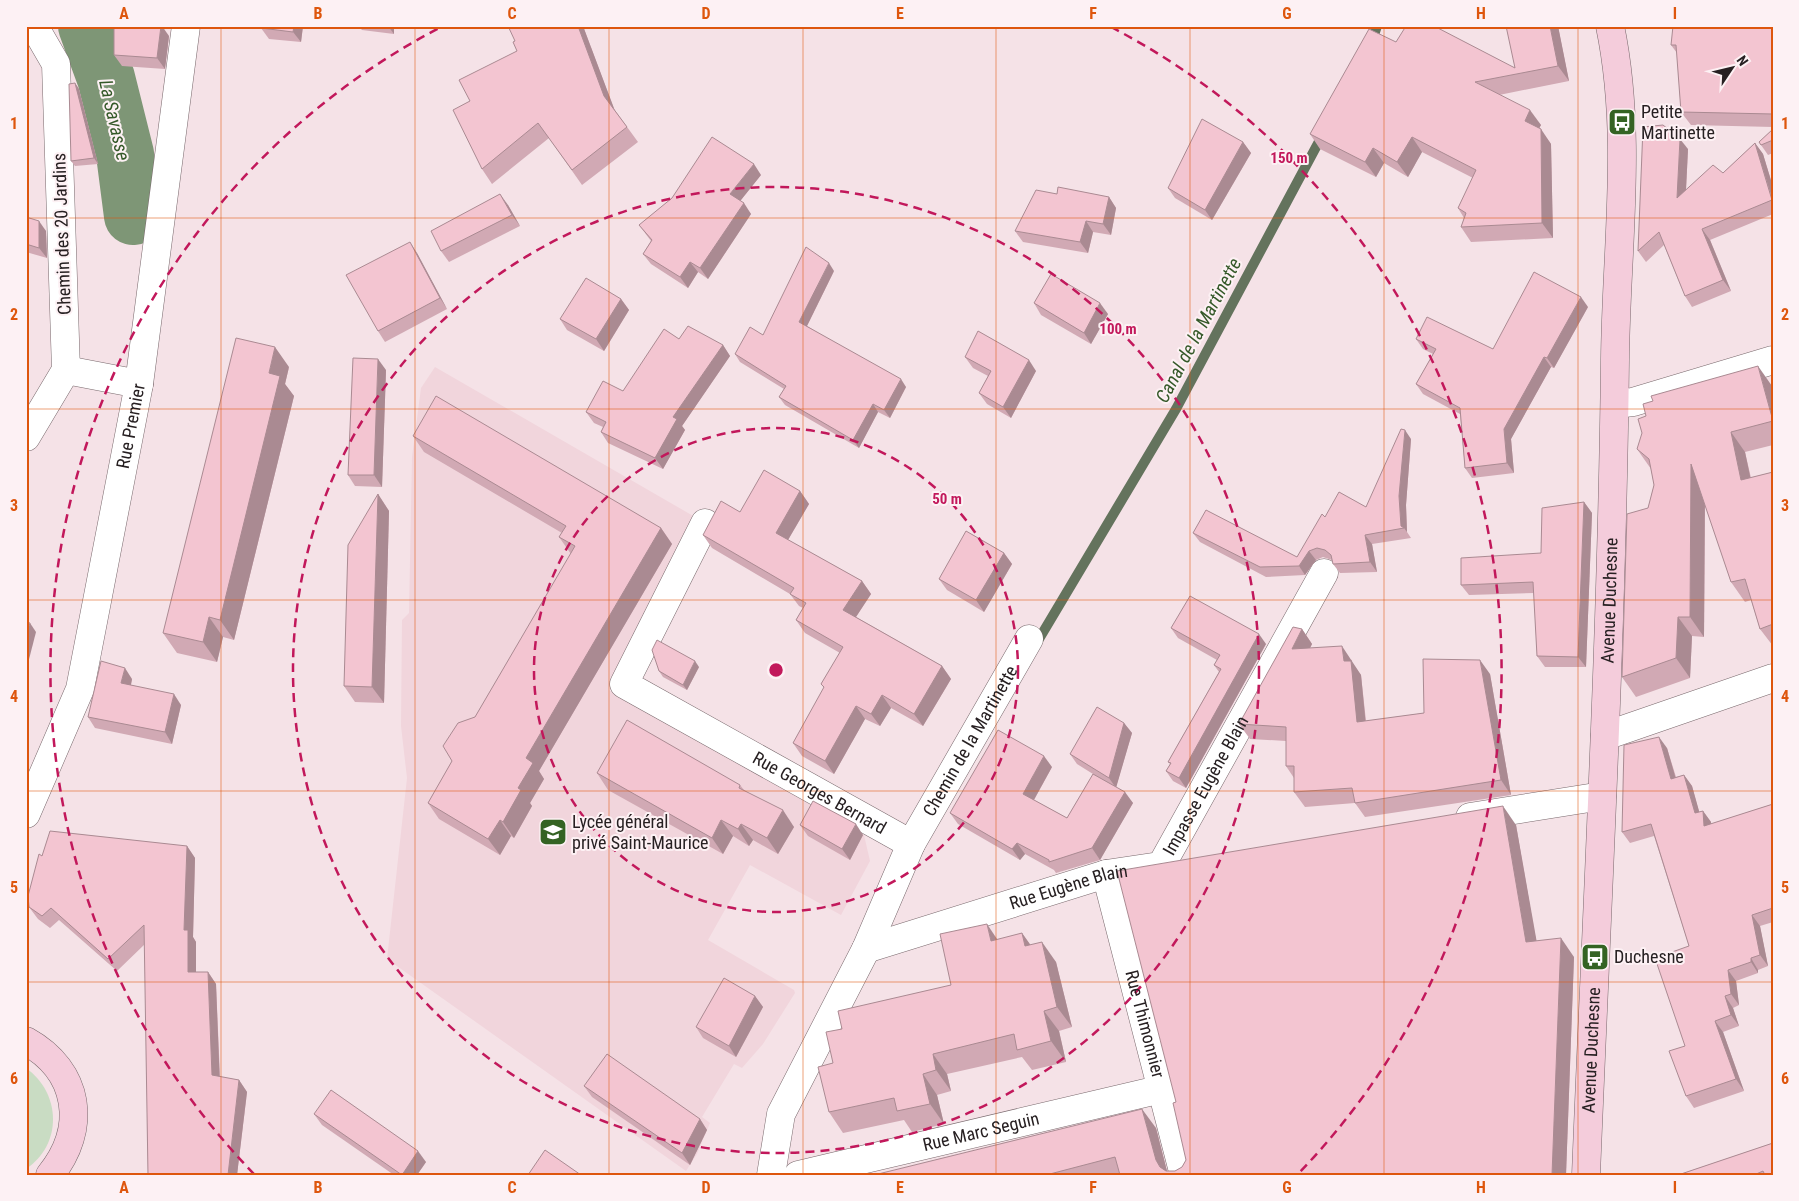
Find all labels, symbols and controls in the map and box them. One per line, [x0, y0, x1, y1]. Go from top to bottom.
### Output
text: A [119, 4, 129, 23]
text: B [314, 4, 323, 23]
text: C [507, 4, 517, 23]
text: D [701, 4, 711, 23]
text: E [896, 4, 904, 23]
text: F [1089, 4, 1097, 23]
text: G [1282, 4, 1292, 23]
text: H [1476, 4, 1486, 23]
text: I [1673, 4, 1677, 23]
north arrow [1706, 42, 1756, 92]
text: N [1734, 52, 1752, 69]
water label: La Savasse [94, 77, 135, 163]
place label: Petite Martinette [1641, 101, 1715, 143]
bus stop icon: Petite Martinette [1607, 107, 1637, 137]
text: 1 [10, 114, 18, 133]
text: 1 [1781, 114, 1789, 133]
text: 150 m [1270, 149, 1308, 167]
street label: Chemin des 20 Jardins [48, 153, 75, 315]
water label: Canal de la Martinette [1151, 254, 1246, 407]
text: 2 [10, 305, 18, 324]
text: 2 [1781, 305, 1789, 324]
text: 100 m [1099, 320, 1137, 338]
street label: Rue Premier [112, 381, 149, 470]
text: 50 m [932, 490, 962, 508]
text: 3 [10, 496, 18, 515]
text: 3 [1781, 496, 1789, 515]
street label: Avenue Duchesne [1596, 537, 1621, 664]
centre of rings [767, 661, 785, 679]
street label: Chemin de la Martinette [918, 662, 1021, 820]
text: 4 [10, 687, 18, 706]
text: 4 [1781, 687, 1789, 706]
street label: Impasse Eugène Blain [1158, 712, 1252, 859]
street label: Rue Georges Bernard [749, 747, 890, 838]
place label: Lycée général privé Saint-Maurice [572, 811, 709, 853]
school or university icon: Lycée général privé Saint-Maurice [538, 817, 568, 847]
street label: Rue Eugène Blain [1007, 860, 1129, 914]
text: 5 [10, 878, 18, 897]
text: 5 [1781, 878, 1789, 897]
bus stop icon: Duchesne [1580, 942, 1610, 972]
place label: Duchesne [1614, 946, 1684, 967]
street label: Rue Thimonnier [1121, 968, 1170, 1081]
street label: Avenue Duchesne [1578, 987, 1604, 1113]
text: 6 [10, 1069, 18, 1088]
text: 6 [1781, 1069, 1789, 1088]
street label: Rue Marc Seguin [920, 1107, 1041, 1155]
text: A [119, 1178, 129, 1197]
text: B [314, 1178, 323, 1197]
text: C [507, 1178, 517, 1197]
text: D [701, 1178, 711, 1197]
text: E [896, 1178, 904, 1197]
text: F [1089, 1178, 1097, 1197]
text: G [1282, 1178, 1292, 1197]
text: H [1476, 1178, 1486, 1197]
text: I [1673, 1178, 1677, 1197]

